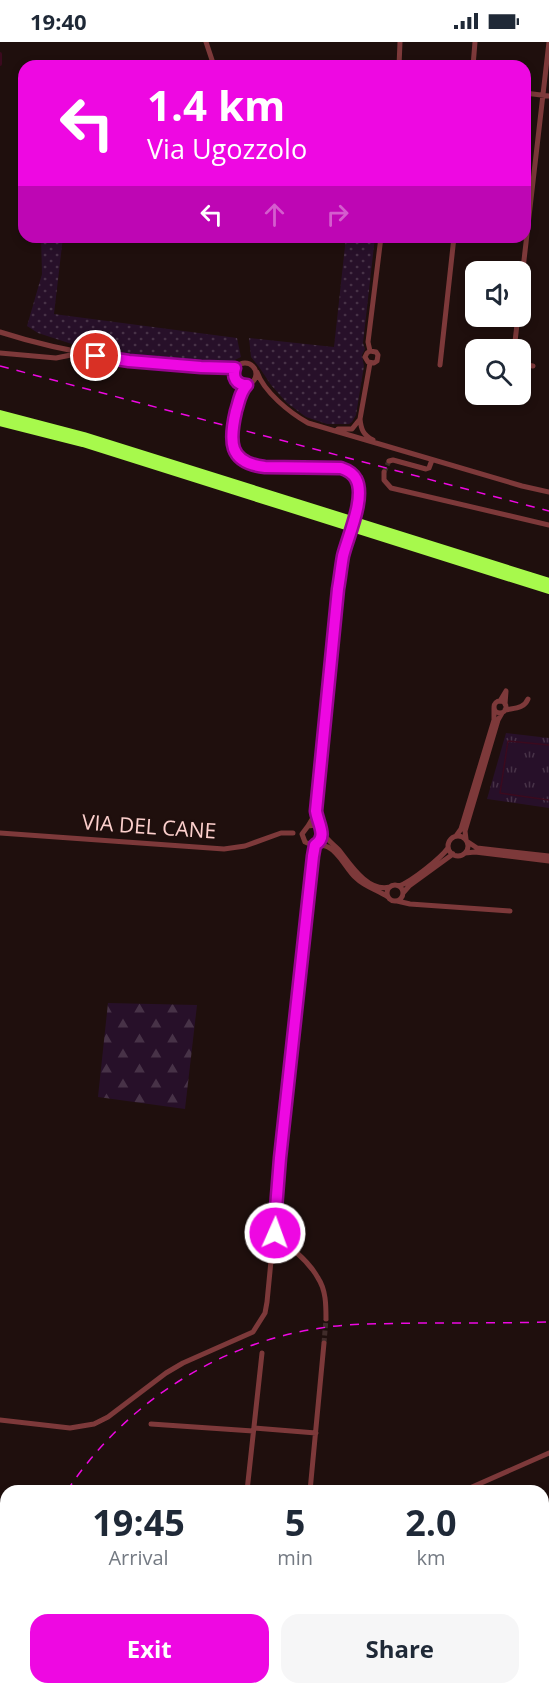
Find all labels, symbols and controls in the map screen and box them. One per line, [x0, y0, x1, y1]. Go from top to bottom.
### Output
text: 19:40 [30, 6, 87, 36]
text: 1.4 km [147, 76, 285, 133]
icon: left [48, 84, 126, 162]
text: Via Ugozzolo [147, 130, 307, 167]
icon: left [195, 198, 228, 231]
icon: ahead [258, 198, 291, 231]
icon: right [321, 198, 354, 231]
map controls [465, 261, 531, 405]
button: sound [465, 261, 531, 327]
pin [70, 330, 121, 381]
icon: arrive [79, 339, 112, 372]
button: search [465, 339, 531, 405]
street label: VIA DEL CANE [81, 807, 217, 845]
position arrow [243, 1201, 307, 1265]
text: 19:45 [92, 1498, 185, 1547]
text: 5 [285, 1498, 305, 1547]
text: 2.0 [405, 1498, 457, 1547]
text: Arrival [108, 1544, 169, 1571]
text: min [277, 1544, 313, 1571]
text: km [416, 1544, 445, 1571]
button: Exit [30, 1614, 269, 1683]
button: Share [281, 1614, 519, 1683]

